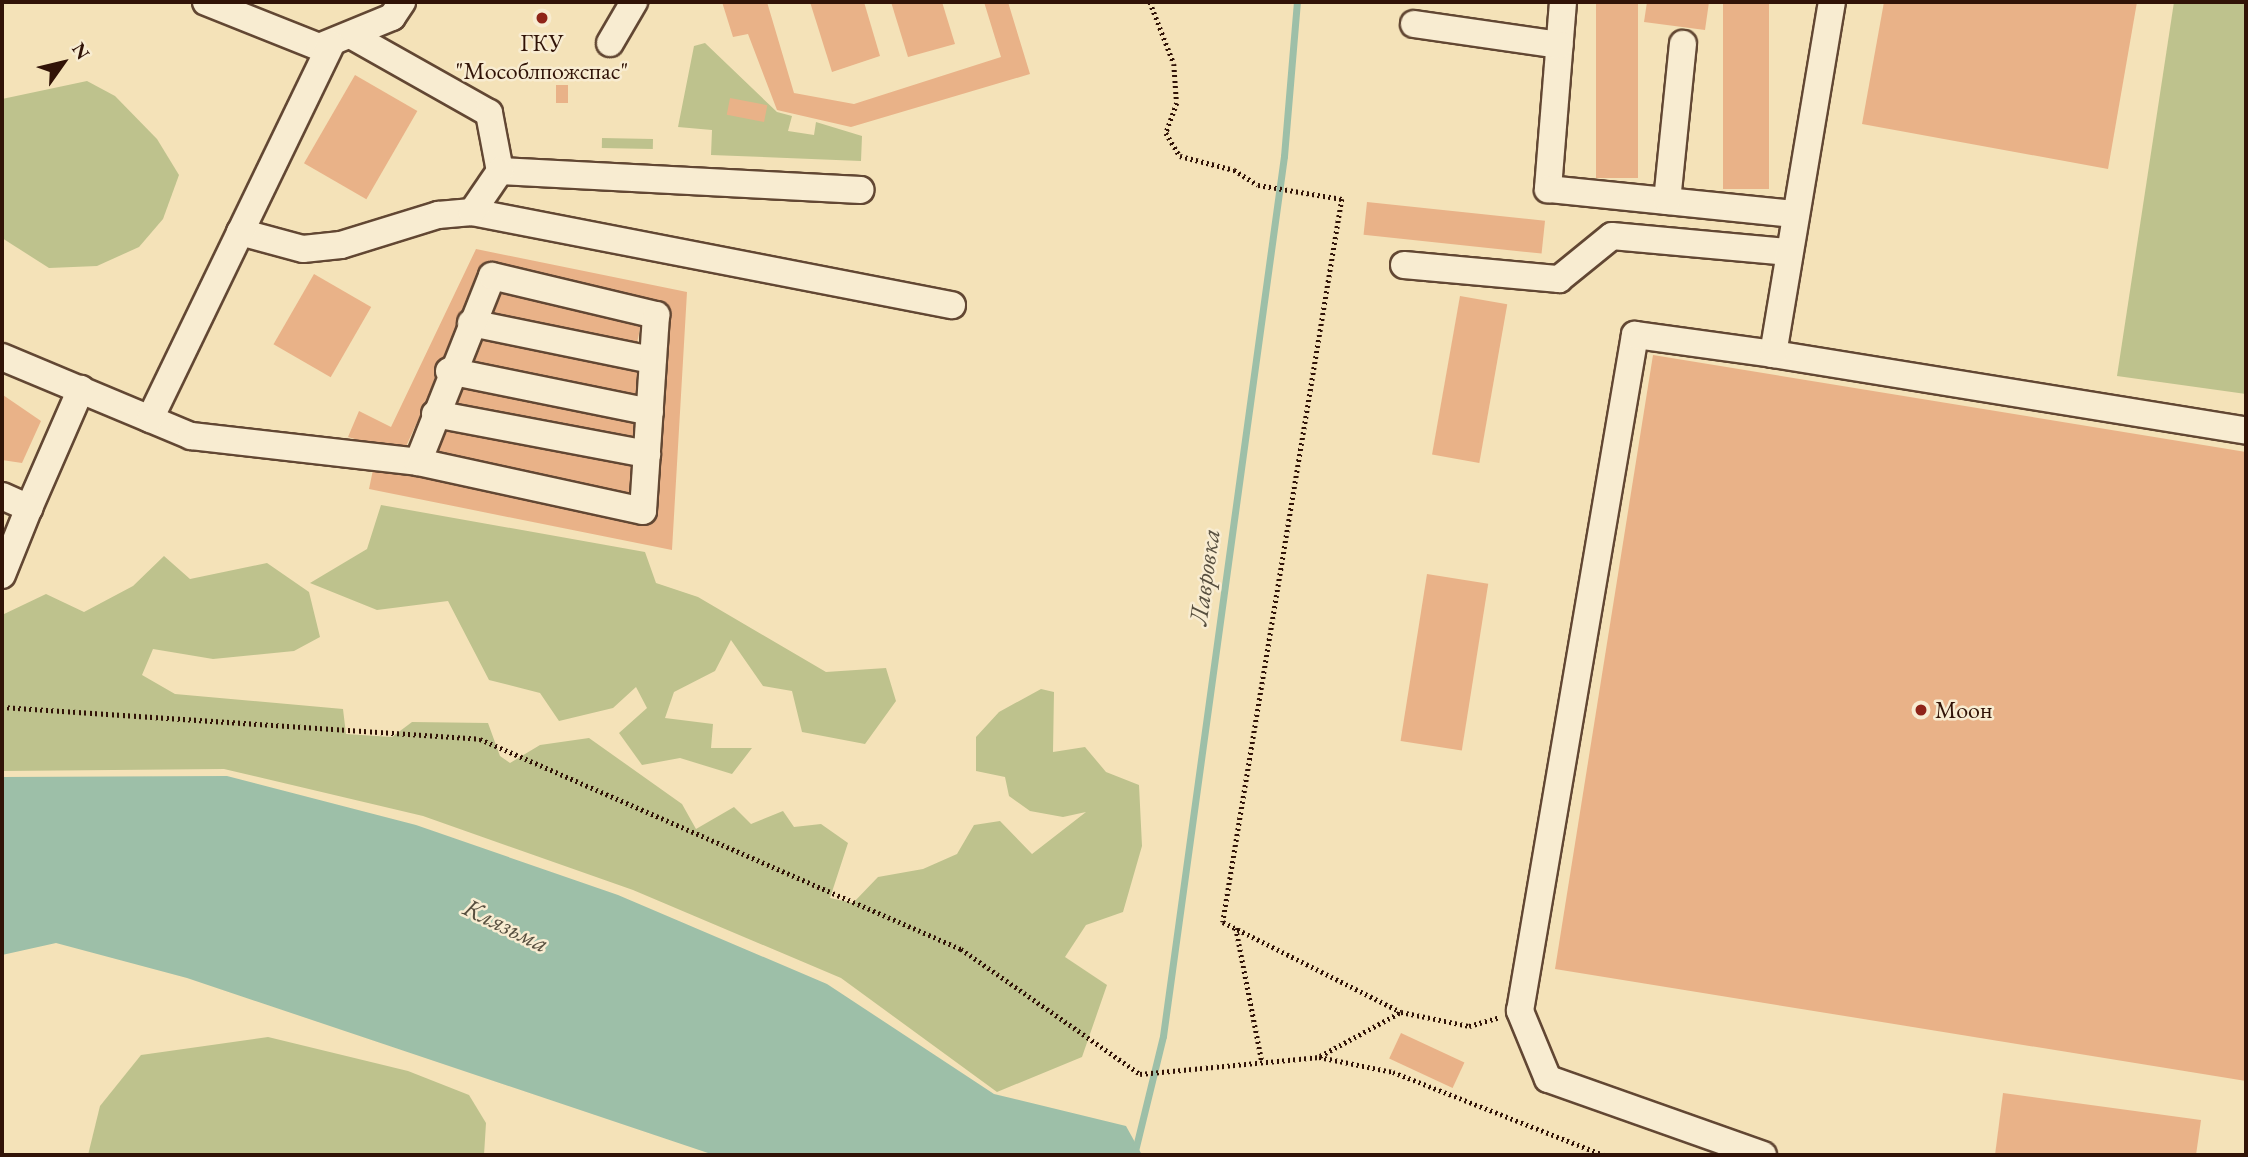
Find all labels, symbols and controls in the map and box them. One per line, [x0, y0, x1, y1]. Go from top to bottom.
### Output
marker: ГКУ "Мособлпожспас" [534, 10, 550, 26]
north arrow [28, 28, 98, 98]
place label: ГКУ "Мособлпожспас" [456, 29, 628, 85]
text: N [66, 38, 95, 64]
water label: Лавровка [1183, 527, 1227, 627]
place label: Моон [1935, 696, 1992, 724]
marker: Моон [1913, 702, 1929, 718]
water label: Клязьма [458, 892, 554, 960]

